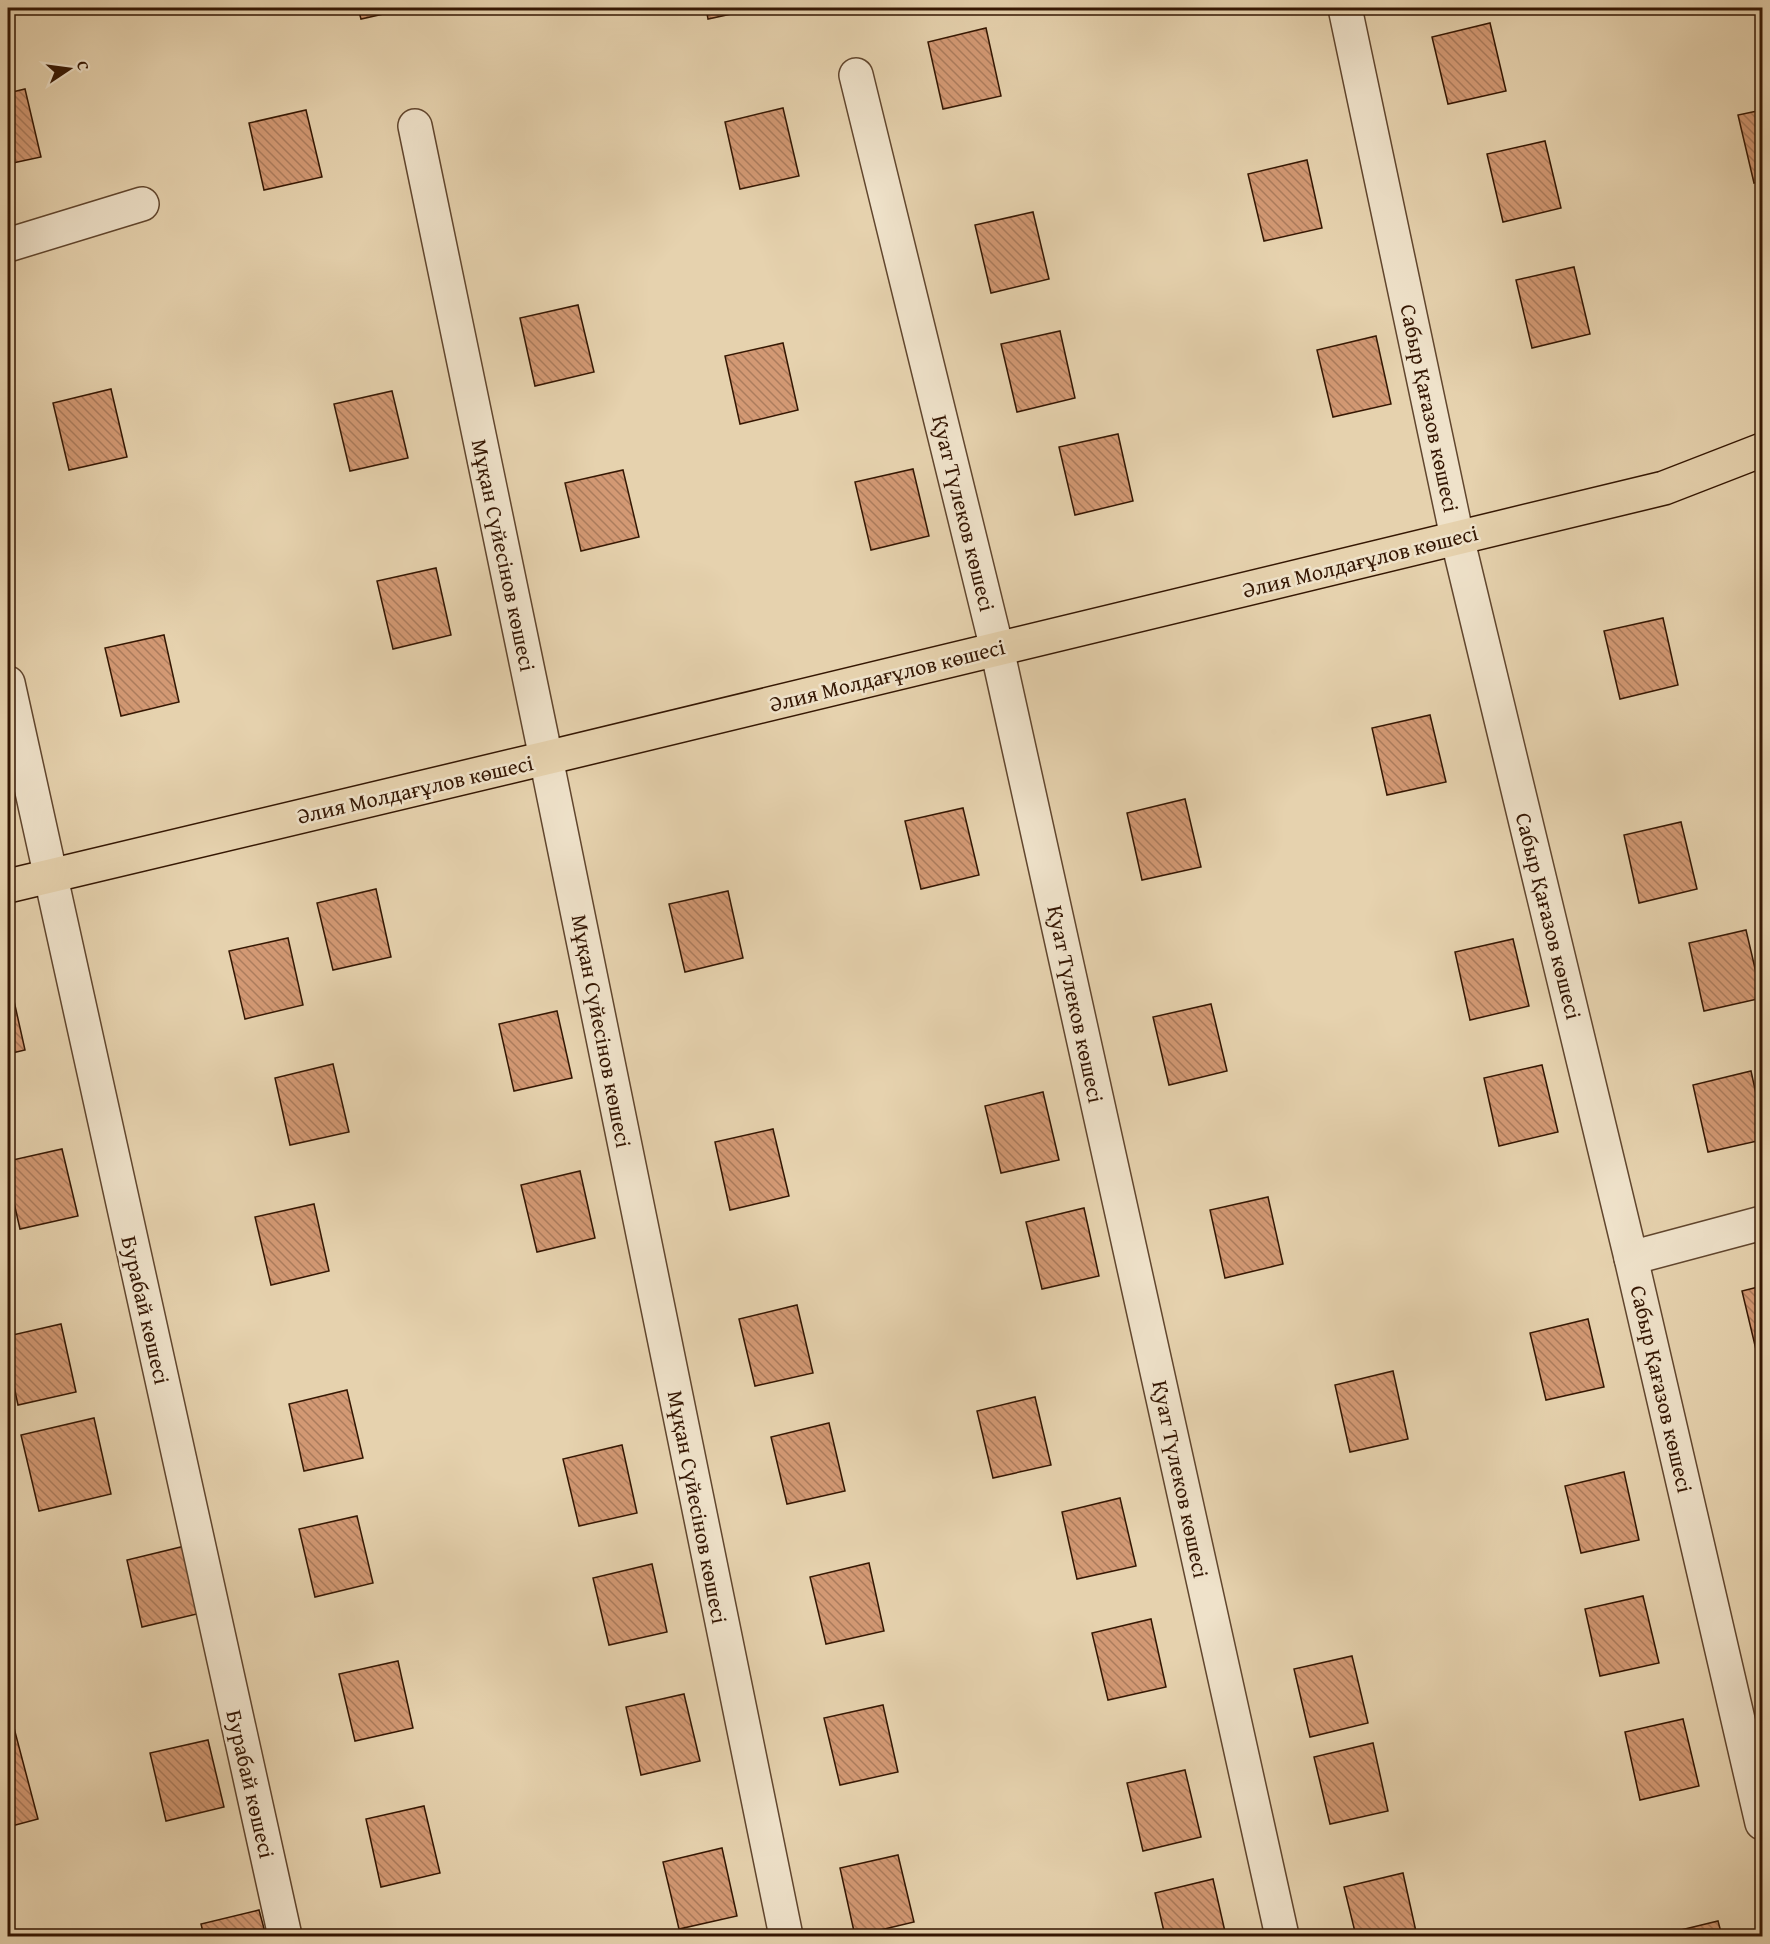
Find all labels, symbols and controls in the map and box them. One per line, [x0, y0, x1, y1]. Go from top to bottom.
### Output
north arrow [39, 39, 99, 99]
text: С [71, 59, 96, 73]
street label: Сабыр Қағазов көшесі [1392, 301, 1468, 515]
street label: Қуат Түлеков көшесі [924, 411, 1004, 615]
street label: Мұқан Сүйесінов көшесі [464, 436, 544, 674]
street label: Әлия Молдағұлов көшесі [1239, 516, 1481, 606]
street label: Әлия Молдағұлов көшесі [766, 630, 1008, 720]
street label: Әлия Молдағұлов көшесі [294, 746, 536, 832]
street label: Сабыр Қағазов көшесі [1508, 809, 1590, 1023]
street label: Қуат Түлеков көшесі [1039, 902, 1113, 1106]
street label: Мұқан Сүйесінов көшесі [564, 912, 640, 1150]
street label: Бурабай көшесi [113, 1233, 179, 1387]
street label: Сабыр Қағазов көшесі [1623, 1282, 1701, 1496]
street label: Қуат Түлеков көшесі [1144, 1377, 1218, 1581]
street label: Мұқан Сүйесінов көшесі [660, 1388, 736, 1626]
street label: Бурабай көшесi [218, 1707, 284, 1861]

